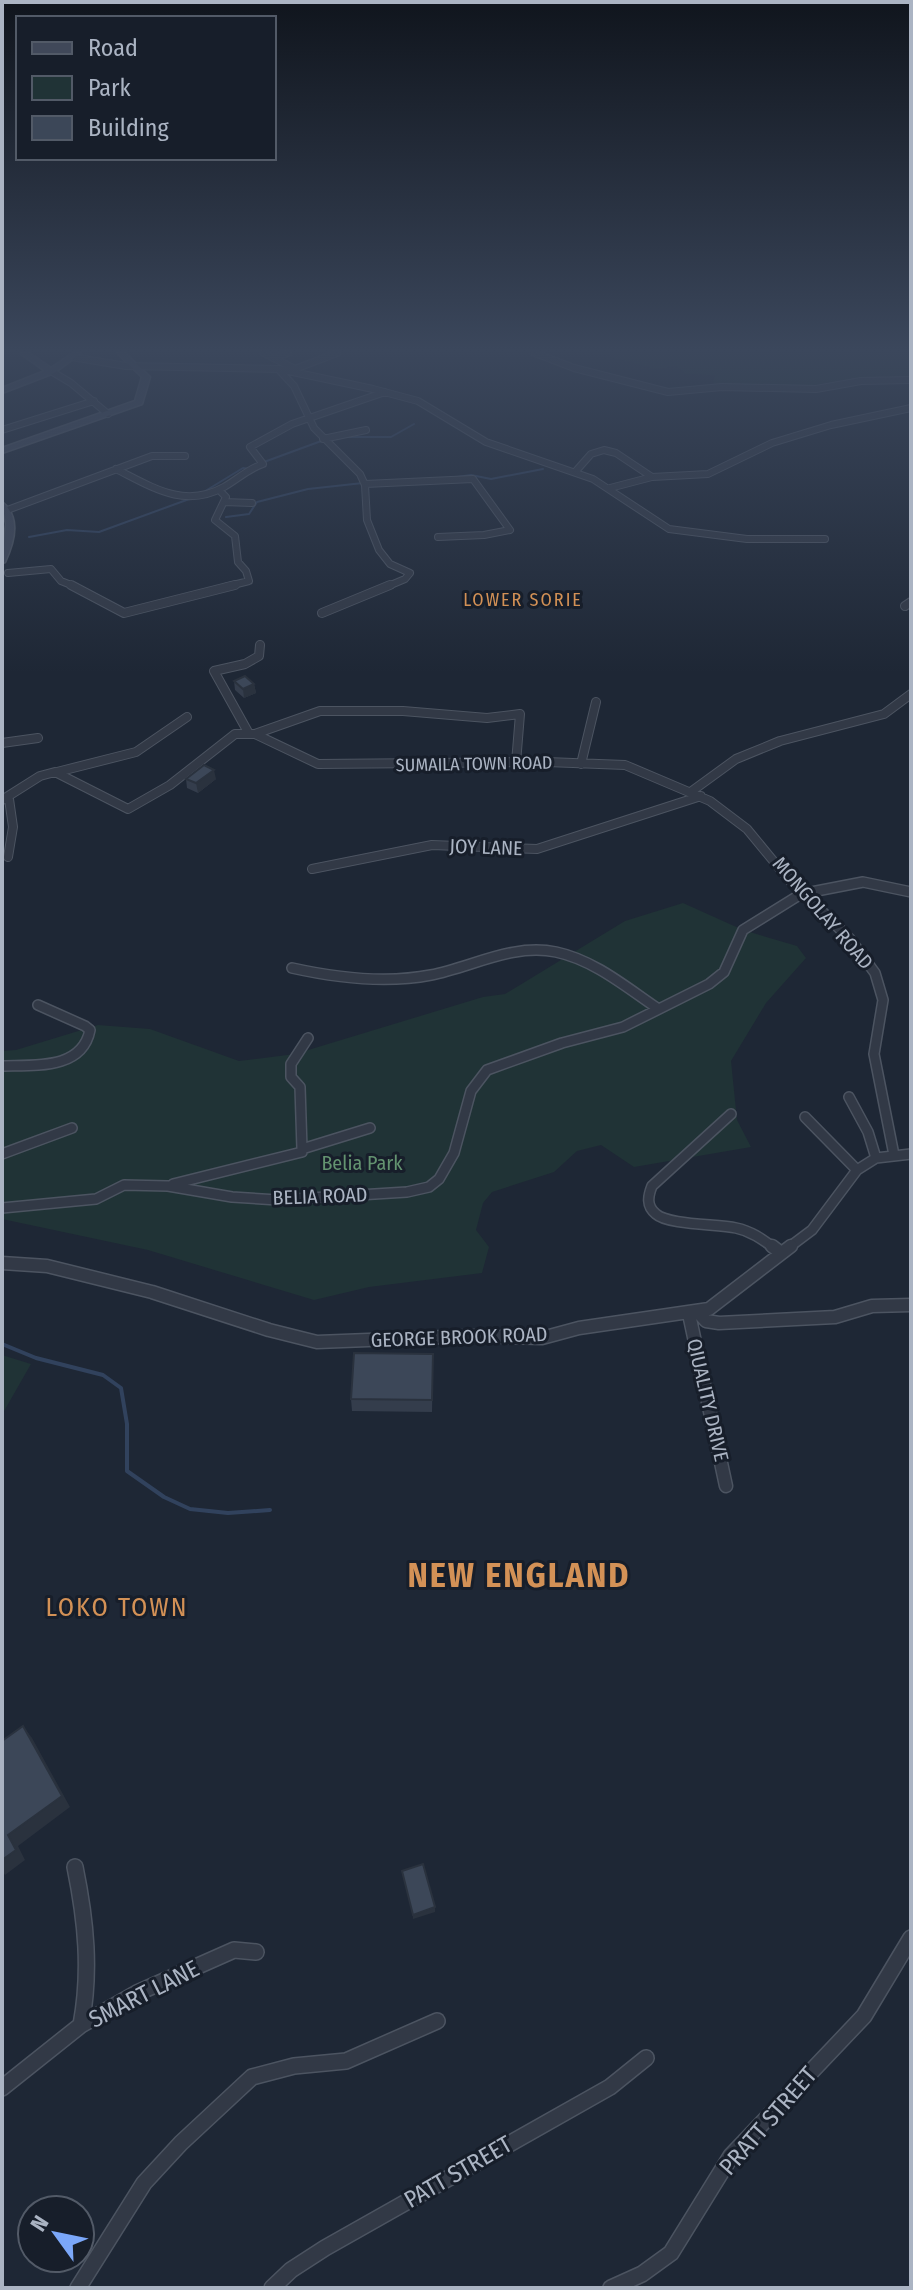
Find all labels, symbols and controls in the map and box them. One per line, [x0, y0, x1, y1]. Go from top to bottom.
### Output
legend [16, 16, 276, 160]
text: Road [88, 34, 138, 62]
text: Park [88, 74, 131, 102]
text: Building [88, 114, 170, 142]
district label: LOWER SORIE [463, 589, 583, 611]
street label: SUMAILA TOWN ROAD [396, 752, 552, 776]
street label: JOY LANE [449, 834, 523, 860]
street label: MONGOLAY ROAD [768, 852, 878, 974]
park label: Belia Park [321, 1151, 403, 1175]
street label: BELIA ROAD [272, 1182, 368, 1210]
street label: GEORGE BROOK ROAD [370, 1322, 548, 1352]
street label: QIUALITY DRIVE [682, 1336, 734, 1464]
district label: NEW ENGLAND [407, 1555, 631, 1596]
district label: LOKO TOWN [45, 1592, 189, 1623]
street label: SMART LANE [84, 1954, 204, 2034]
street label: PRATT STREET [713, 2061, 823, 2181]
street label: PATT STREET [399, 2130, 517, 2214]
north arrow [16, 2194, 96, 2274]
text: N [25, 2210, 55, 2236]

